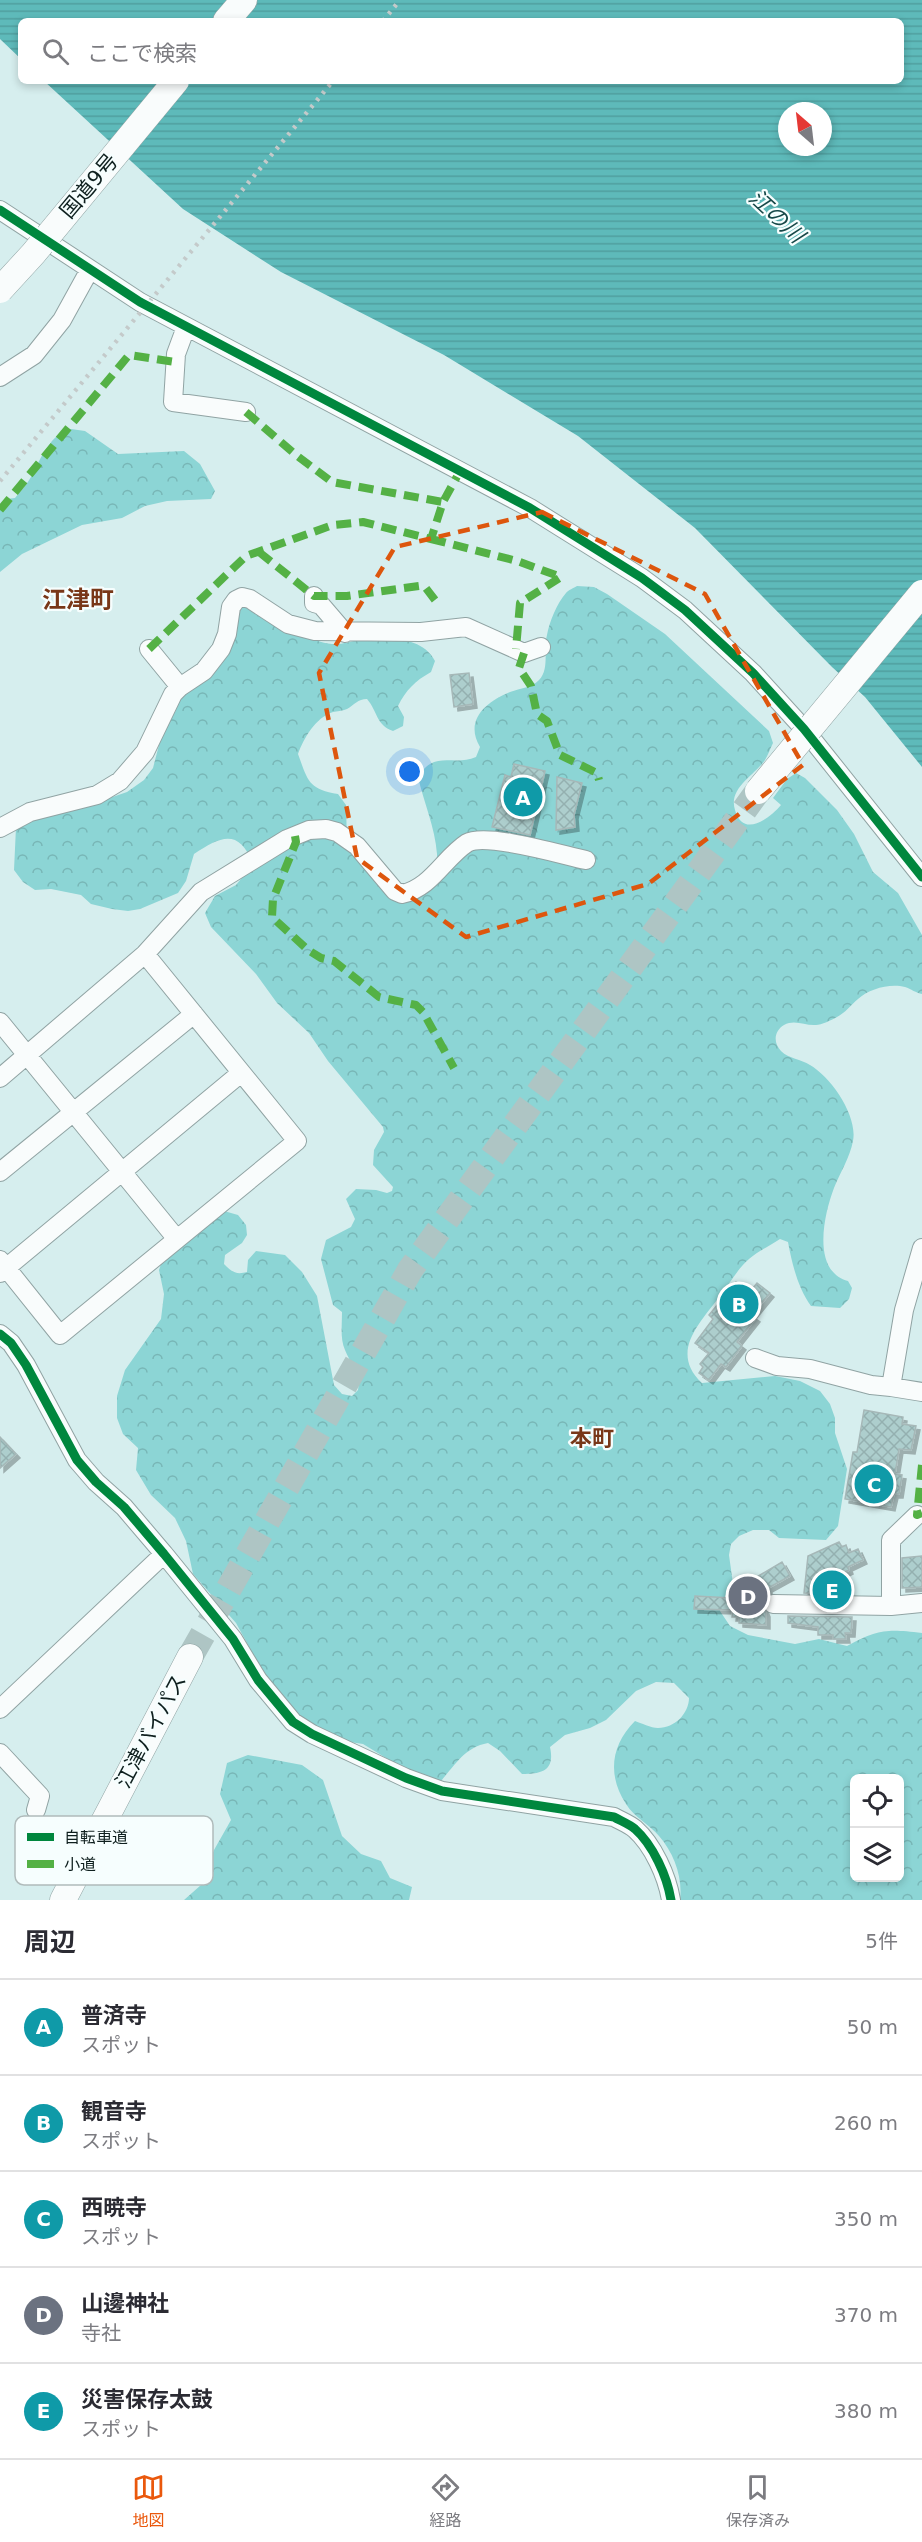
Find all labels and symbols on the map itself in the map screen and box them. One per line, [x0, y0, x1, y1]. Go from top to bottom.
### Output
north arrow [778, 102, 832, 156]
street label: 国道9号 [55, 149, 123, 223]
water label: 江の川 [744, 185, 811, 249]
district label: 江津町 [42, 586, 114, 614]
your location [395, 757, 424, 786]
pin: A [504, 774, 542, 820]
pin: B [720, 1282, 758, 1326]
district label: 本町 [570, 1426, 614, 1451]
pin: C [854, 1462, 894, 1506]
pin: E [812, 1568, 852, 1612]
pin: D [728, 1574, 768, 1618]
street label: 江津バイパス [111, 1670, 191, 1792]
legend [15, 1816, 213, 1885]
text: 自転車道 [64, 1828, 128, 1847]
text: 小道 [64, 1855, 96, 1874]

